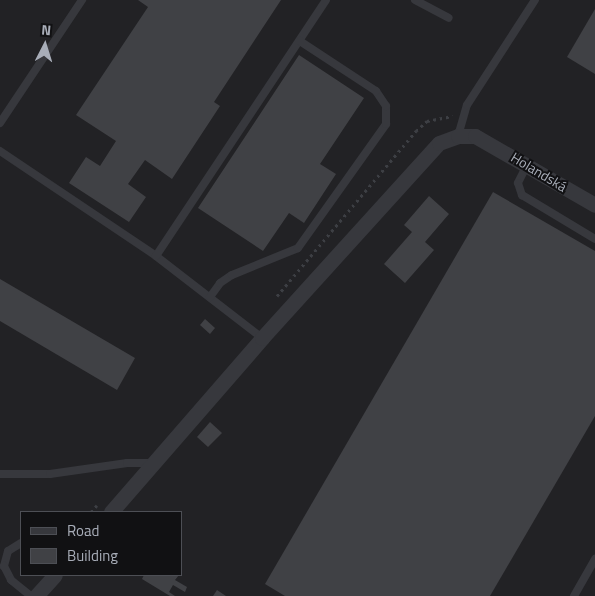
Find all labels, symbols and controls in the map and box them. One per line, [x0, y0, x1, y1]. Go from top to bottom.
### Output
text: N [41, 19, 52, 40]
north arrow [20, 20, 70, 70]
street label: Holandská [508, 149, 570, 195]
legend [20, 511, 182, 576]
text: Road [67, 519, 99, 542]
text: Building [67, 544, 118, 567]

